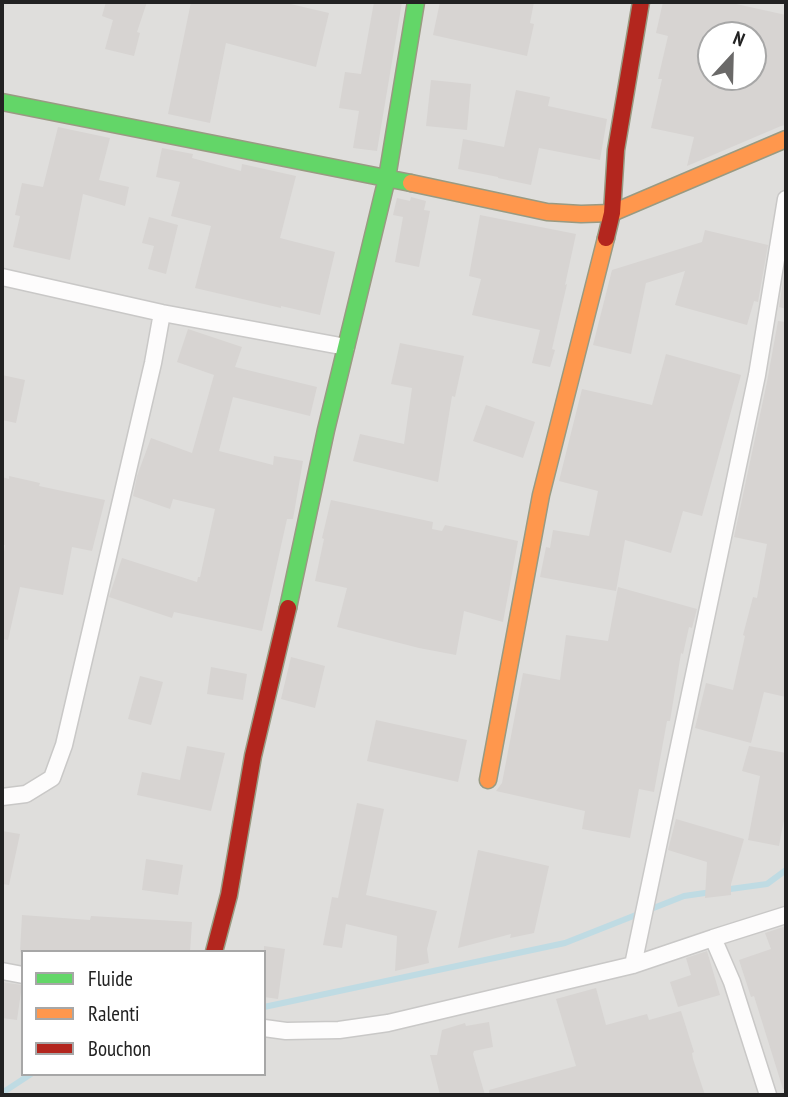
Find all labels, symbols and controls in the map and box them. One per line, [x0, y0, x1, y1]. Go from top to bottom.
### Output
north arrow [697, 21, 767, 91]
text: N [730, 25, 748, 51]
legend [21, 950, 266, 1076]
text: Fluide [88, 965, 133, 992]
text: Ralenti [88, 1000, 140, 1027]
text: Bouchon [88, 1035, 151, 1062]

